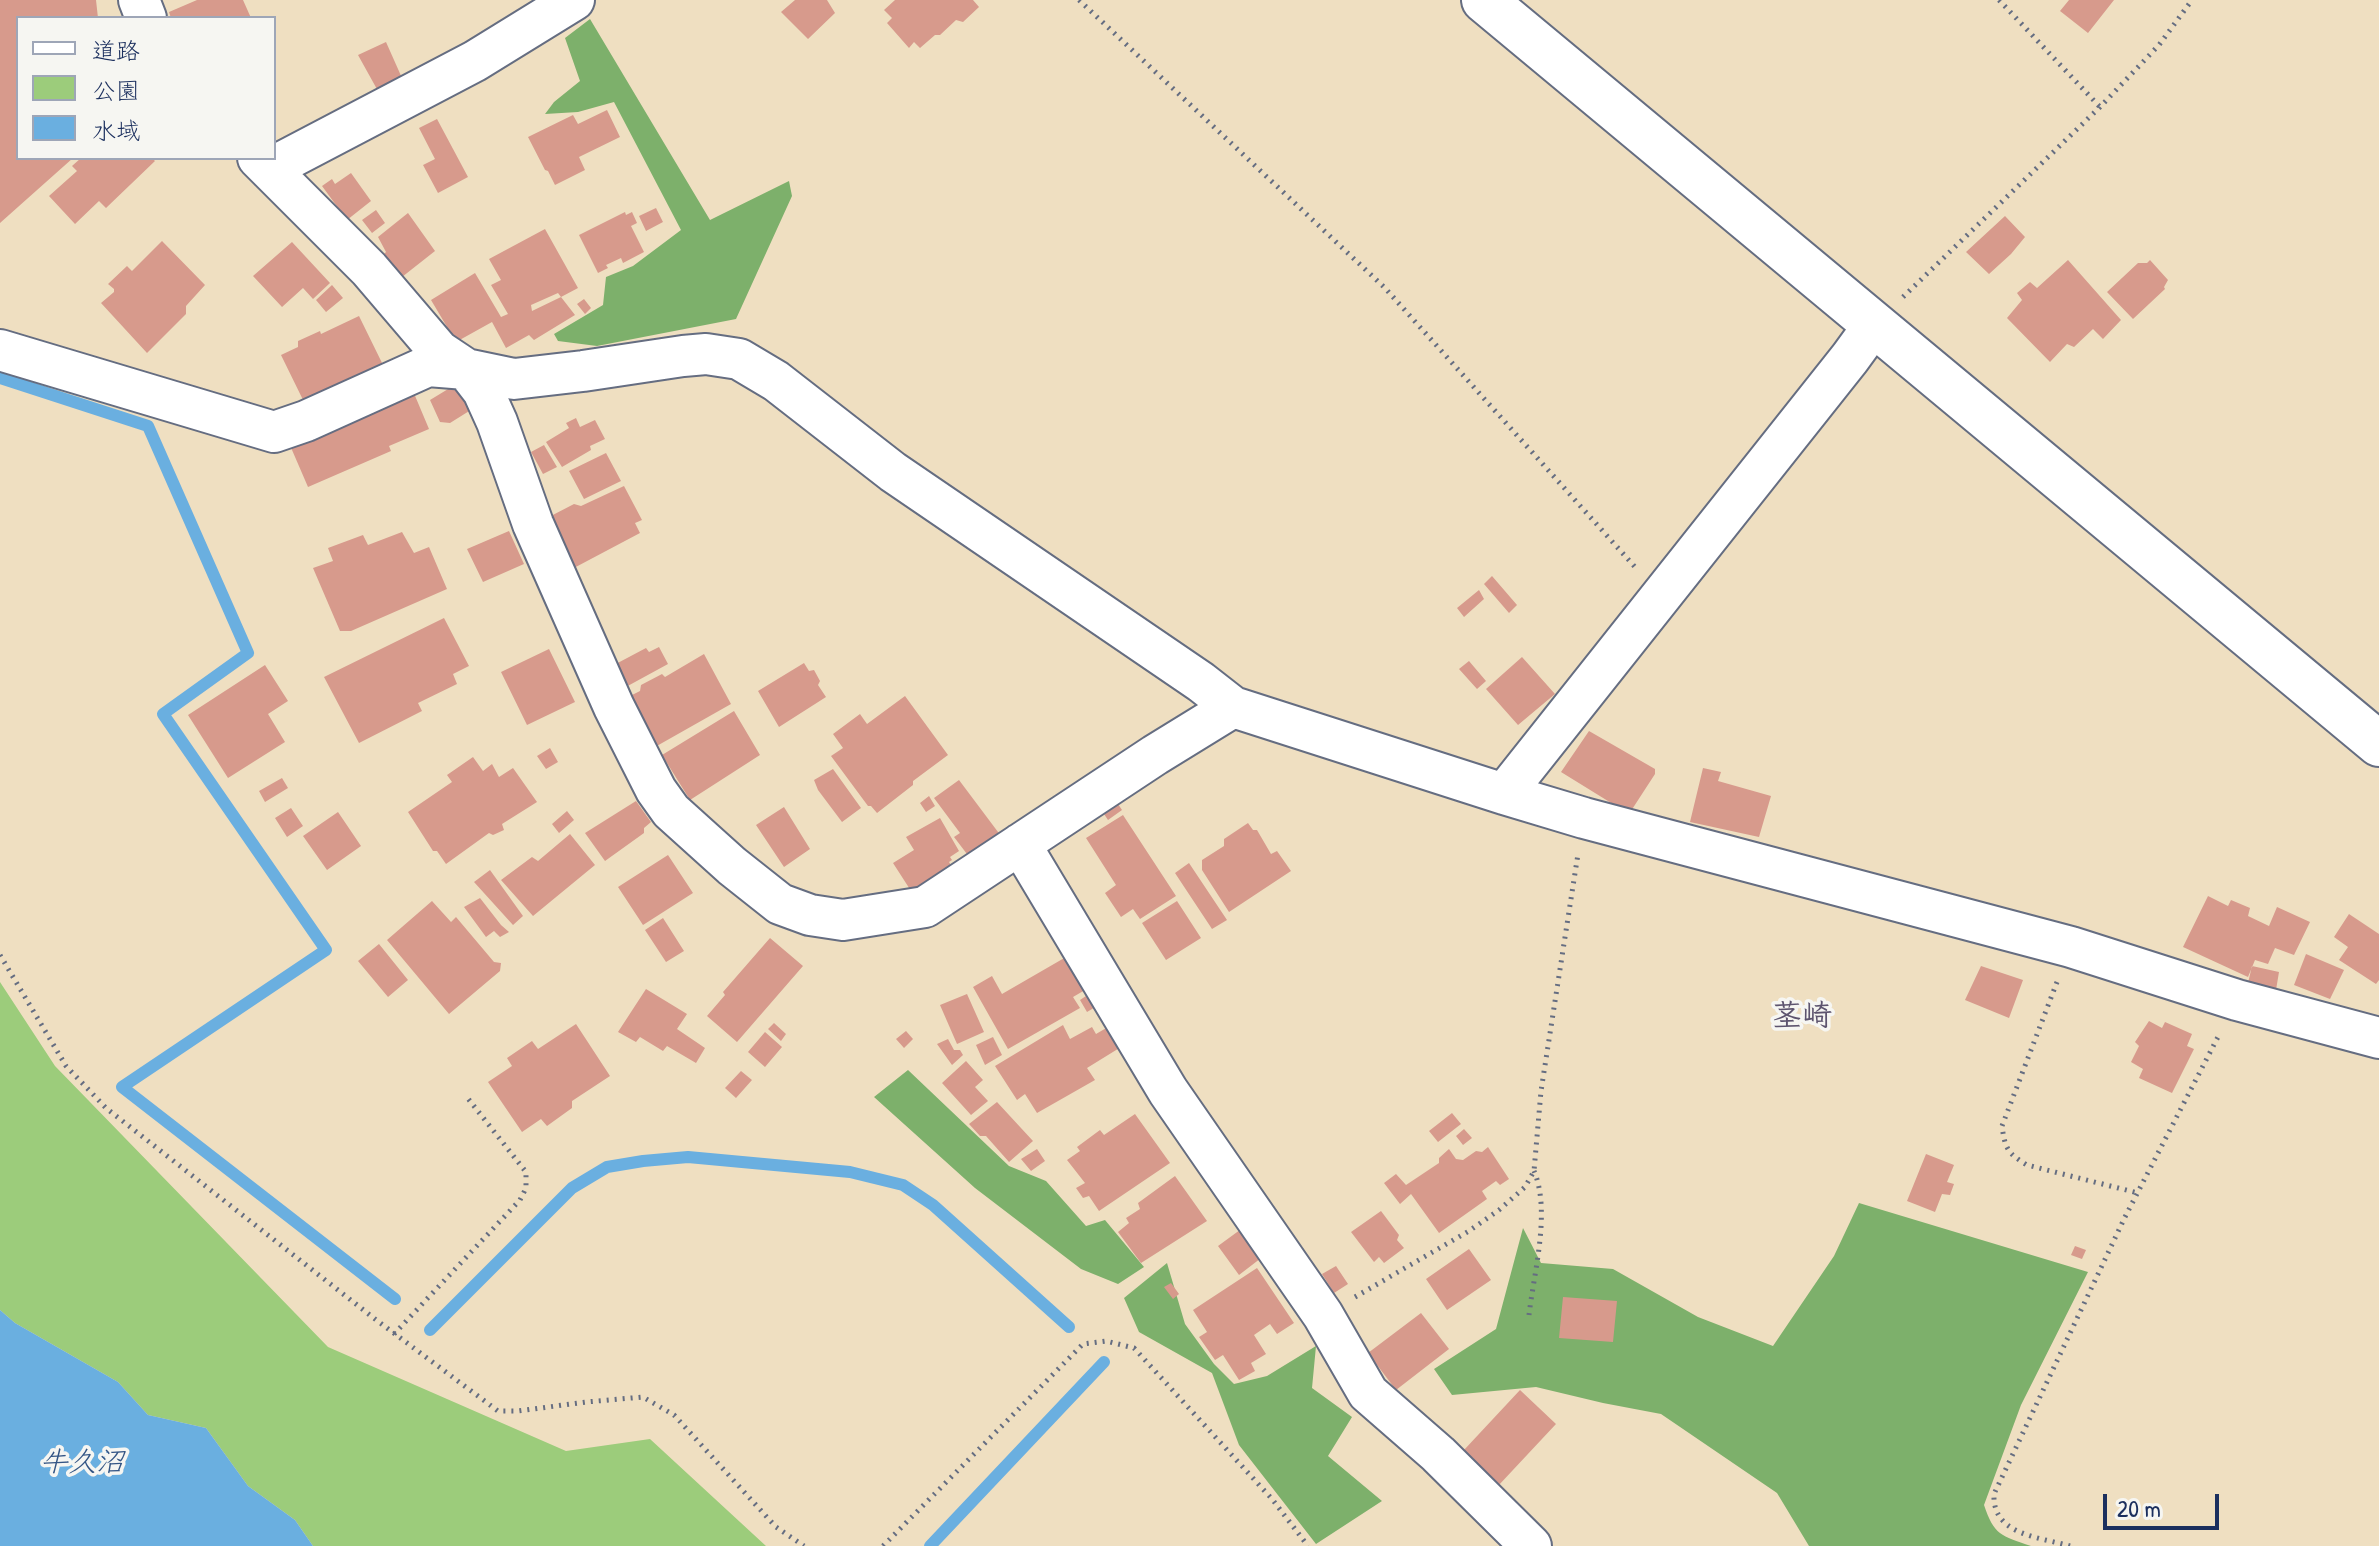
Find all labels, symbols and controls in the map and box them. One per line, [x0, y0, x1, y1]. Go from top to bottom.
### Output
legend [16, 16, 276, 160]
text: 道路 [92, 34, 140, 66]
text: 公園 [92, 74, 140, 106]
text: 水域 [92, 114, 140, 146]
district label: 茎崎 [1772, 999, 1832, 1035]
water label: 牛久沼 [40, 1447, 124, 1481]
scale bar [2107, 1478, 2223, 1528]
text: 20 m [2117, 1492, 2161, 1524]

